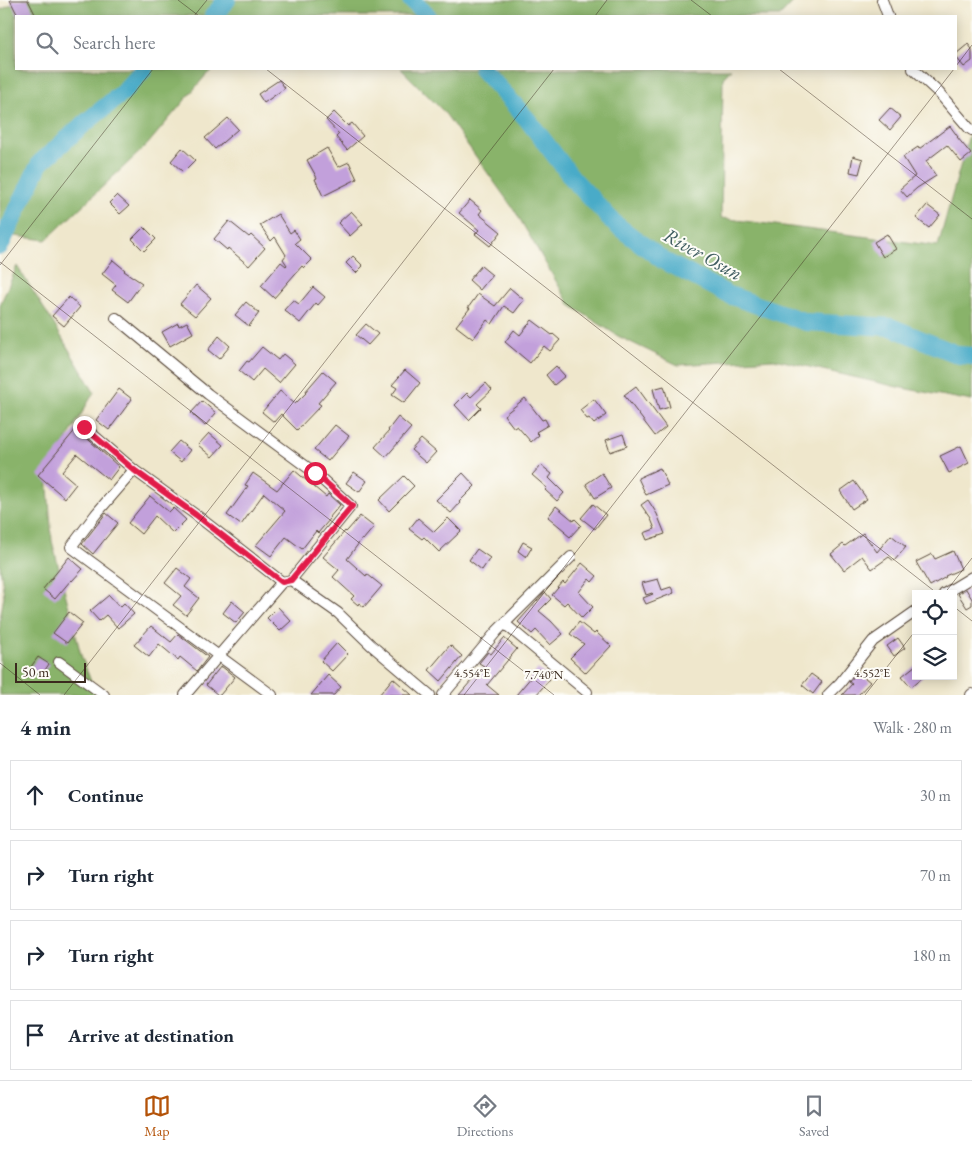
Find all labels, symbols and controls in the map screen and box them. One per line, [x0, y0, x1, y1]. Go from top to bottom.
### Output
search box [15, 15, 957, 70]
icon: search [33, 29, 61, 57]
text: Search here [73, 30, 155, 55]
water label: River Osun [659, 222, 747, 286]
route end [73, 416, 96, 439]
route start [304, 462, 327, 485]
map controls [912, 590, 957, 680]
button: locate [912, 590, 957, 635]
button: layers [912, 635, 957, 680]
scale bar [15, 660, 86, 683]
text: 50 m [22, 663, 49, 681]
text: 4.554°E [454, 665, 490, 681]
text: 4.552°E [854, 665, 890, 681]
text: 7.740°N [525, 667, 564, 683]
text: 4 min [20, 714, 71, 741]
text: Walk · 280 m [873, 717, 952, 738]
icon: ahead [21, 781, 49, 809]
text: Continue [68, 783, 143, 808]
text: 30 m [920, 785, 951, 806]
icon: right [21, 861, 49, 889]
text: Turn right [68, 863, 154, 888]
text: 70 m [920, 865, 951, 886]
icon: right [21, 941, 49, 969]
text: Turn right [68, 943, 154, 968]
text: 180 m [912, 945, 951, 966]
icon: arrive [21, 1021, 49, 1049]
text: Arrive at destination [68, 1023, 234, 1048]
tab: Map [143, 1092, 171, 1140]
tab: Directions [457, 1092, 513, 1140]
tab: Saved [799, 1092, 829, 1140]

